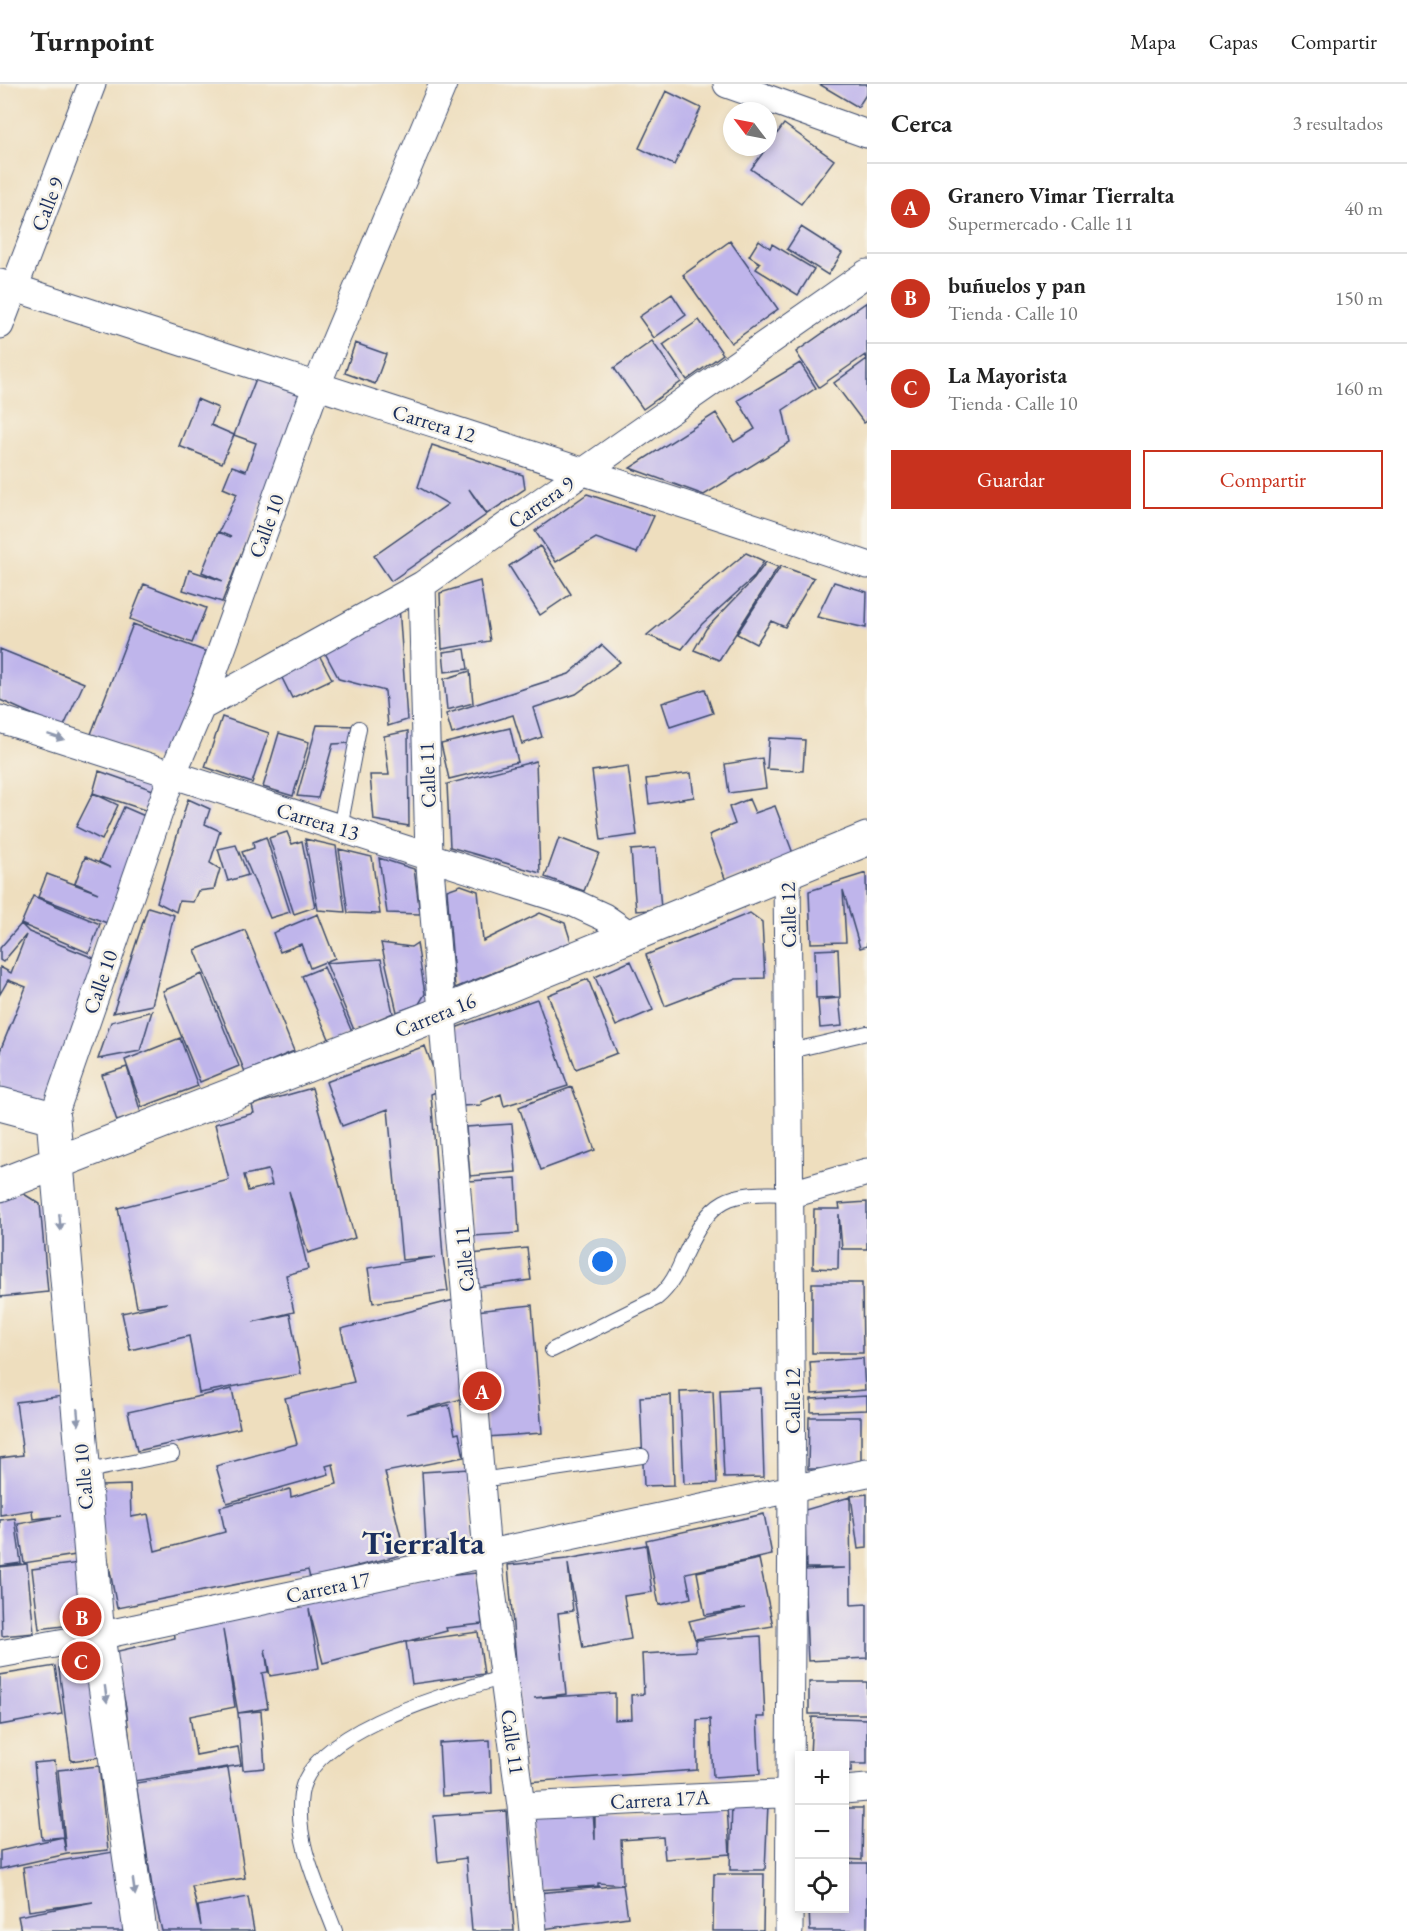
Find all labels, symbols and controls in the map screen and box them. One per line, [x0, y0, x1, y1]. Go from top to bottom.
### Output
text: Turnpoint [30, 23, 154, 59]
text: Mapa [1130, 28, 1176, 55]
text: Capas [1209, 28, 1258, 55]
text: Compartir [1291, 28, 1377, 55]
north arrow [723, 102, 777, 156]
text: Cerca [891, 106, 952, 140]
text: 3 resultados [1292, 110, 1383, 136]
street label: Calle 9 [24, 173, 70, 235]
text: Granero Vimar Tierralta [948, 181, 1174, 210]
text: A [903, 195, 918, 221]
text: 40 m [1344, 195, 1383, 221]
text: Supermercado · Calle 11 [948, 210, 1133, 236]
text: buñuelos y pan [948, 271, 1086, 300]
text: B [904, 285, 917, 311]
text: 150 m [1335, 285, 1383, 311]
text: Tienda · Calle 10 [948, 300, 1078, 326]
text: La Mayorista [948, 361, 1067, 390]
text: C [903, 375, 918, 401]
text: 160 m [1335, 375, 1383, 401]
text: Tienda · Calle 10 [948, 390, 1078, 416]
street label: Carrera 12 [389, 398, 479, 448]
button: Guardar [891, 450, 1131, 509]
button: Compartir [1143, 450, 1383, 509]
street label: Carrera 9 [502, 469, 580, 535]
street label: Calle 10 [242, 490, 290, 562]
one-way arrow [47, 733, 65, 743]
street label: Calle 11 [412, 742, 442, 808]
street label: Carrera 13 [273, 796, 363, 846]
street label: Calle 12 [774, 882, 802, 948]
street label: Calle 10 [77, 946, 123, 1018]
street label: Carrera 16 [390, 987, 480, 1043]
one-way arrow [55, 1213, 65, 1232]
street label: Calle 11 [448, 1225, 480, 1293]
your location [588, 1247, 617, 1276]
pin: A [462, 1368, 502, 1414]
street label: Calle 12 [779, 1368, 806, 1434]
one-way arrow [73, 1407, 83, 1426]
street label: Calle 10 [67, 1443, 99, 1511]
district label: Tierralta [361, 1521, 485, 1564]
street label: Carrera 17 [283, 1565, 373, 1609]
pin: B [62, 1594, 101, 1640]
pin: C [62, 1638, 100, 1684]
one-way arrow [102, 1685, 111, 1704]
street label: Calle 11 [495, 1707, 531, 1777]
map controls [795, 1751, 849, 1913]
button: + [795, 1751, 849, 1805]
street label: Carrera 17A [609, 1783, 711, 1815]
button: − [795, 1805, 849, 1859]
button: locate [795, 1859, 849, 1913]
one-way arrow [129, 1878, 138, 1897]

